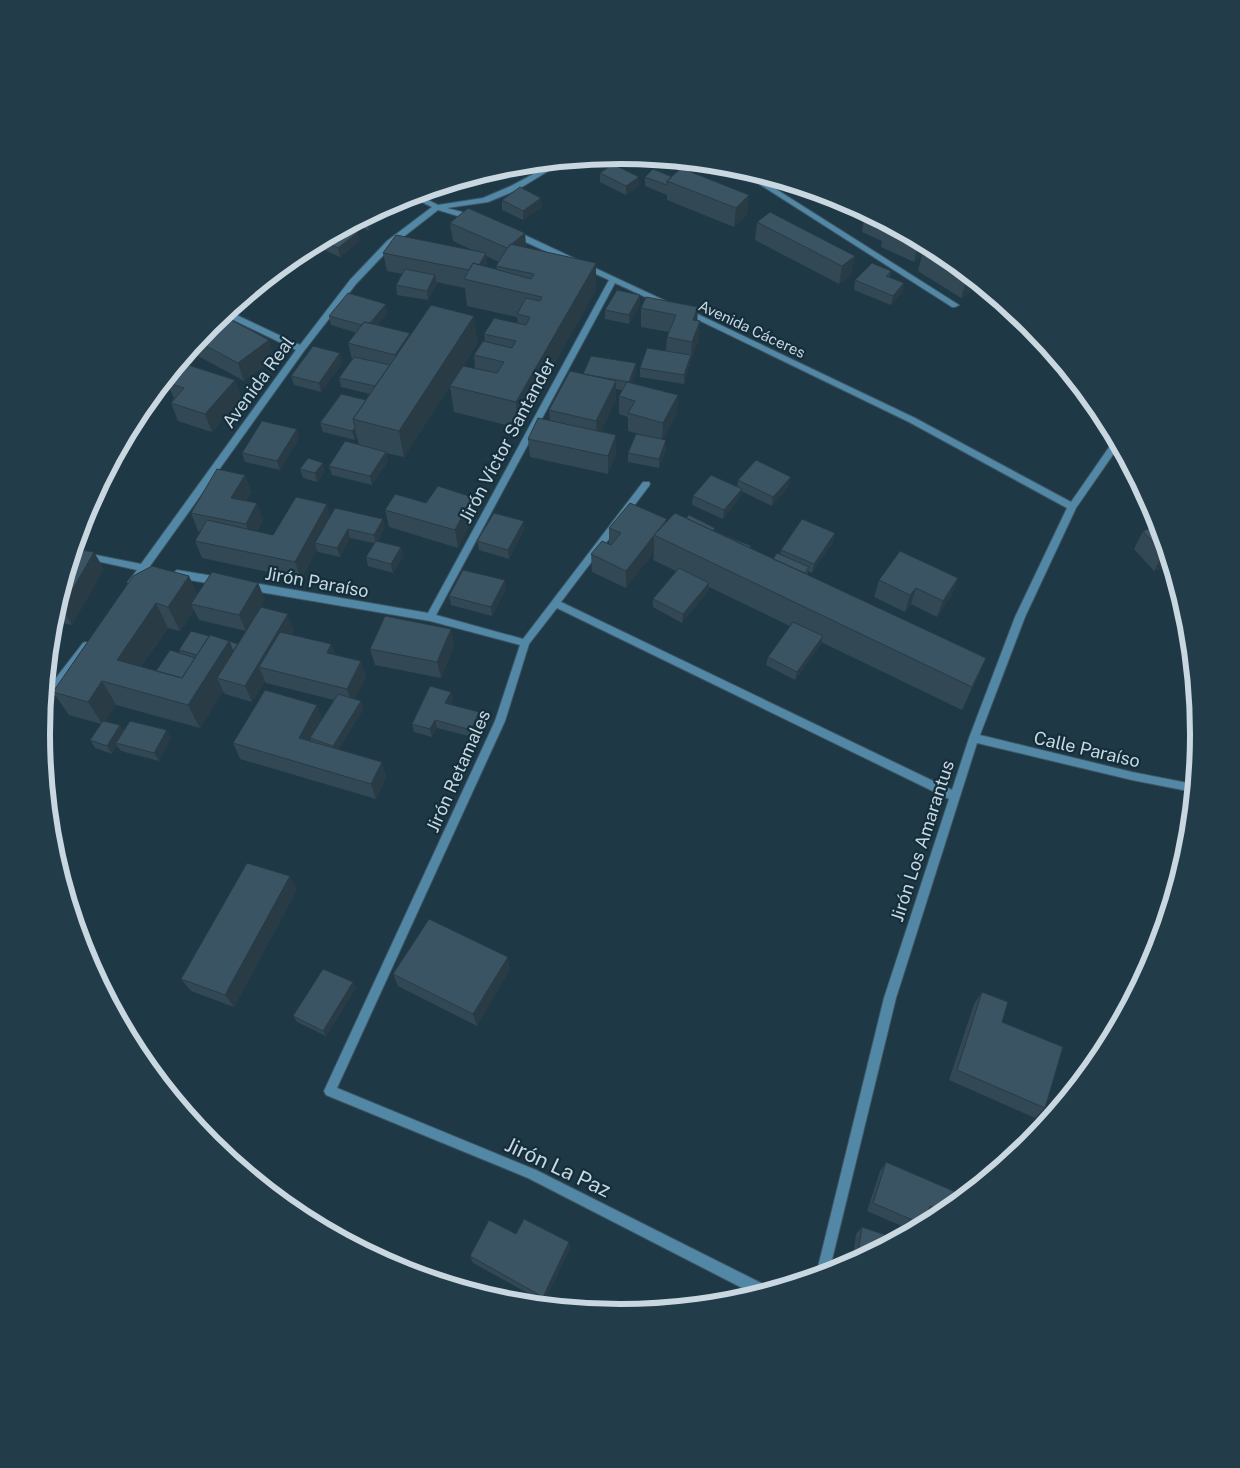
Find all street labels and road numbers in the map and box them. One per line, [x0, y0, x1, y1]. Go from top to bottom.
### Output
street label: Avenida Cáceres [696, 297, 808, 361]
street label: Avenida Real [218, 332, 298, 432]
street label: Jirón Víctor Santander [454, 354, 560, 526]
street label: Jirón Paraíso [263, 563, 371, 601]
street label: Jirón Retamales [422, 707, 494, 835]
street label: Calle Paraíso [1032, 727, 1142, 771]
street label: Jirón Los Amarantus [886, 758, 958, 924]
street label: Jirón La Paz [501, 1132, 615, 1202]

